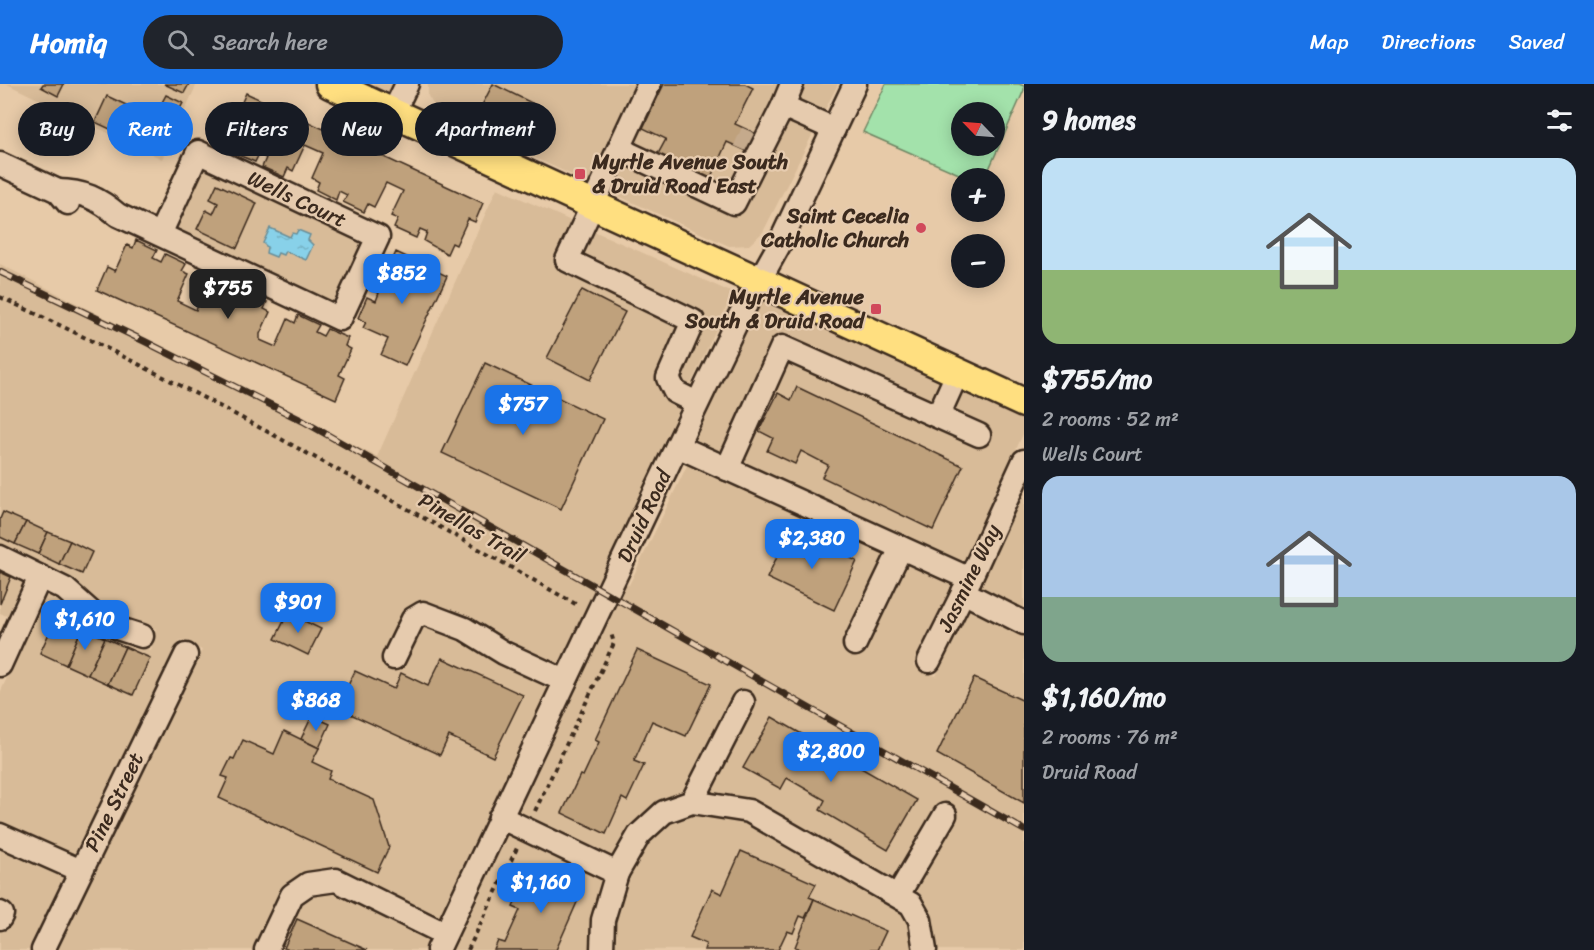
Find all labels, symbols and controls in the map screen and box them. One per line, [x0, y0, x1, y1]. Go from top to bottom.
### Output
search box [143, 15, 563, 69]
text: Homiq [30, 18, 107, 67]
text: Search here [212, 23, 328, 62]
text: Map [1310, 23, 1348, 61]
text: Directions [1381, 23, 1476, 61]
text: Saved [1509, 23, 1564, 61]
icon: search [164, 26, 197, 59]
text: 9 homes [1042, 97, 1136, 143]
chip: Buy [18, 102, 95, 156]
chip: Rent [107, 102, 193, 156]
chip: Filters [205, 102, 309, 156]
chip: New [321, 102, 403, 156]
chip: Apartment [415, 102, 556, 156]
north arrow [951, 102, 1005, 156]
map controls [951, 102, 1005, 288]
icon: filters [1543, 104, 1576, 137]
place label: Myrtle Avenue South & Druid Road East [591, 143, 788, 205]
street label: Wells Court [241, 159, 353, 239]
marker: Myrtle Avenue South & Druid Road East [573, 167, 587, 181]
button: + [951, 168, 1005, 222]
place label: Saint Cecelia Catholic Church [760, 197, 909, 259]
icon: home [1255, 197, 1363, 305]
marker: Saint Cecelia Catholic Church [914, 221, 928, 235]
button: − [951, 234, 1005, 288]
pin: $852 [366, 254, 438, 305]
text: $852 [377, 256, 427, 291]
pin: $755 [192, 269, 264, 320]
text: $755 [203, 271, 253, 306]
place label: Myrtle Avenue South & Druid Road [684, 278, 866, 340]
marker: Myrtle Avenue South & Druid Road [869, 302, 883, 316]
text: $755/mo [1042, 356, 1152, 402]
pin: $757 [487, 385, 559, 436]
text: $757 [499, 387, 547, 422]
text: 2 rooms · 52 m² [1042, 402, 1179, 437]
text: Wells Court [1042, 437, 1143, 472]
street label: Druid Road [606, 461, 683, 569]
street label: Pinellas Trail [411, 482, 534, 575]
icon: home [1255, 515, 1363, 623]
street label: Jasmine Way [926, 517, 1012, 640]
pin: $2,380 [763, 519, 861, 570]
text: $2,380 [779, 521, 845, 556]
pin: $901 [262, 583, 334, 634]
text: $901 [275, 585, 321, 620]
pin: $1,610 [36, 600, 134, 651]
text: $1,610 [55, 602, 115, 637]
text: $1,160/mo [1042, 674, 1166, 720]
pin: $868 [280, 681, 352, 732]
text: $868 [292, 683, 340, 718]
text: 2 rooms · 76 m² [1042, 720, 1178, 755]
pin: $2,800 [782, 732, 880, 783]
text: $2,800 [797, 734, 865, 769]
street label: Pine Street [73, 746, 155, 858]
text: Druid Road [1042, 755, 1137, 790]
pin: $1,160 [492, 863, 590, 914]
text: $1,160 [511, 865, 571, 900]

